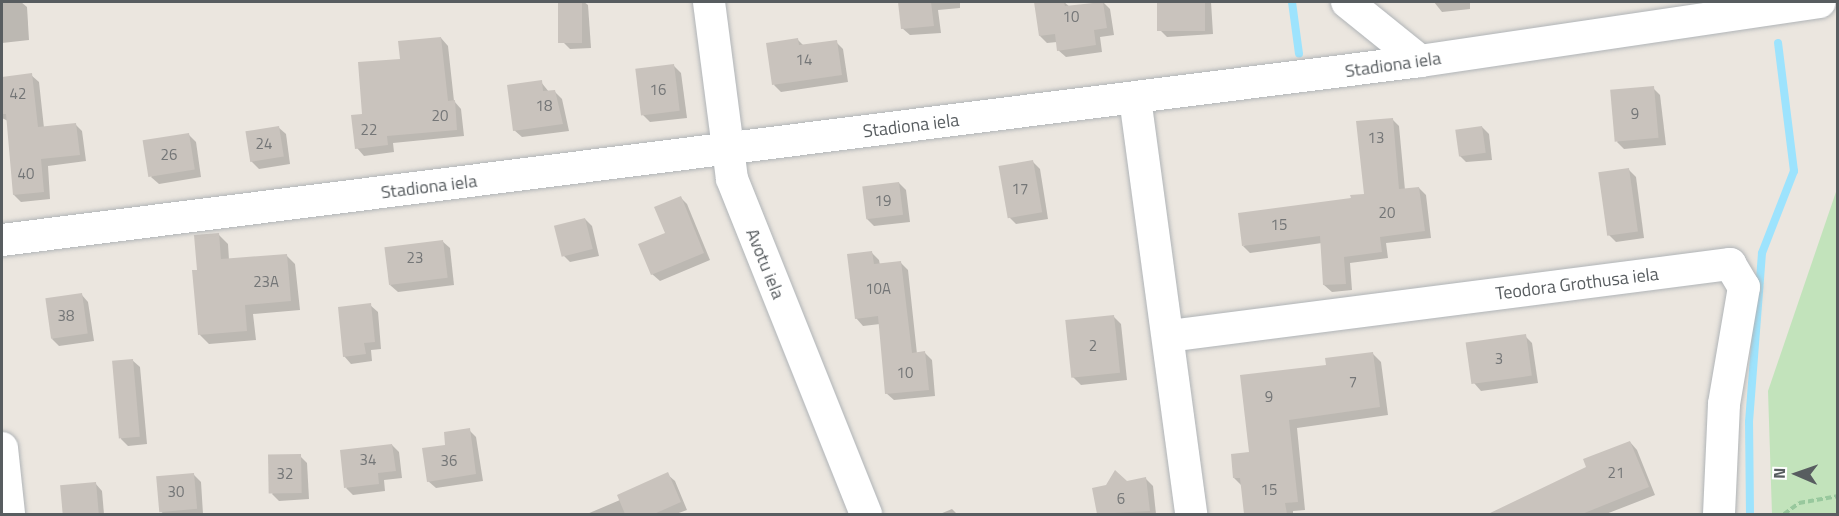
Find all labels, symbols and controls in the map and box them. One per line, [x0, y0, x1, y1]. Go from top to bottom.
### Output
house number: 10 [1063, 8, 1079, 26]
street label: Stadiona iela [1344, 48, 1442, 82]
house number: 14 [796, 51, 812, 69]
house number: 16 [650, 81, 666, 99]
house number: 42 [10, 85, 26, 103]
house number: 18 [536, 97, 552, 115]
house number: 9 [1631, 105, 1639, 123]
house number: 20 [432, 107, 448, 125]
street label: Stadiona iela [862, 109, 960, 143]
house number: 22 [361, 121, 377, 139]
house number: 13 [1368, 129, 1384, 147]
house number: 24 [256, 135, 272, 153]
house number: 26 [161, 146, 177, 164]
house number: 40 [18, 165, 34, 183]
street label: Stadiona iela [380, 170, 478, 204]
house number: 17 [1012, 180, 1028, 198]
house number: 19 [875, 192, 891, 210]
house number: 20 [1379, 204, 1395, 222]
house number: 15 [1271, 216, 1287, 234]
street label: Avotu iela [741, 225, 789, 303]
house number: 23 [407, 249, 423, 267]
street label: Teodora Grothusa iela [1494, 263, 1660, 305]
house number: 23A [253, 273, 279, 291]
house number: 10A [865, 280, 891, 298]
house number: 38 [58, 307, 74, 325]
house number: 2 [1089, 337, 1097, 355]
house number: 3 [1495, 350, 1503, 368]
house number: 10 [897, 364, 913, 382]
house number: 7 [1349, 373, 1357, 391]
house number: 9 [1265, 388, 1273, 406]
north arrow [1767, 444, 1827, 504]
house number: 34 [360, 451, 376, 469]
house number: 36 [441, 452, 457, 470]
house number: 21 [1608, 464, 1624, 482]
house number: 32 [277, 465, 293, 483]
text: N [1767, 467, 1791, 479]
house number: 15 [1261, 481, 1277, 499]
house number: 30 [168, 483, 184, 501]
house number: 6 [1117, 490, 1125, 508]

